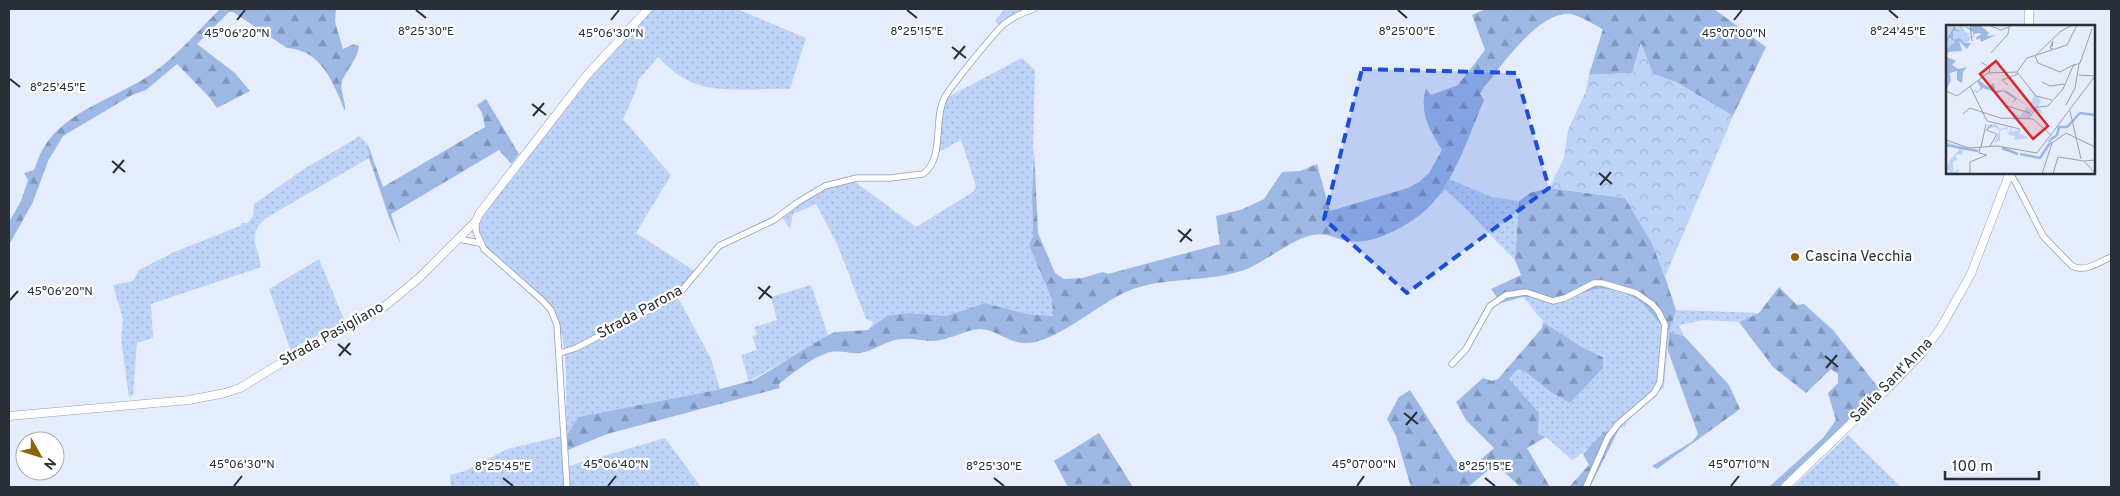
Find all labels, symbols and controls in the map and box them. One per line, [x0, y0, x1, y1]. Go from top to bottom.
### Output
text: 8°25'30"E [398, 24, 454, 40]
text: 8°25'15"E [890, 24, 944, 40]
text: 8°25'00"E [1379, 24, 1435, 40]
text: 8°24'45"E [1870, 24, 1926, 40]
inset map [1946, 25, 2095, 174]
text: 45°06'20"N [204, 26, 270, 42]
text: 45°06'30"N [578, 26, 644, 42]
text: 45°07'00"N [1702, 26, 1766, 42]
text: 8°25'45"E [30, 80, 86, 96]
place label: Cascina Vecchia [1805, 248, 1912, 267]
marker: Cascina Vecchia [1789, 251, 1801, 263]
street label: Strada Parona [594, 282, 686, 344]
text: 45°06'20"N [27, 284, 93, 300]
street label: Strada Pasigliano [276, 298, 388, 372]
street label: Salita Sant'Anna [1847, 334, 1937, 428]
north arrow [15, 431, 65, 481]
scale bar [1945, 448, 2039, 480]
text: N [39, 454, 59, 472]
text: 45°06'30"N [209, 457, 275, 473]
text: 45°06'40"N [583, 457, 649, 473]
text: 45°07'00"N [1332, 457, 1396, 473]
text: 45°07'10"N [1708, 457, 1770, 473]
text: 100 m [1952, 458, 1993, 477]
text: 8°25'45"E [475, 459, 531, 475]
text: 8°25'30"E [966, 459, 1022, 475]
text: 8°25'15"E [1458, 459, 1512, 475]

